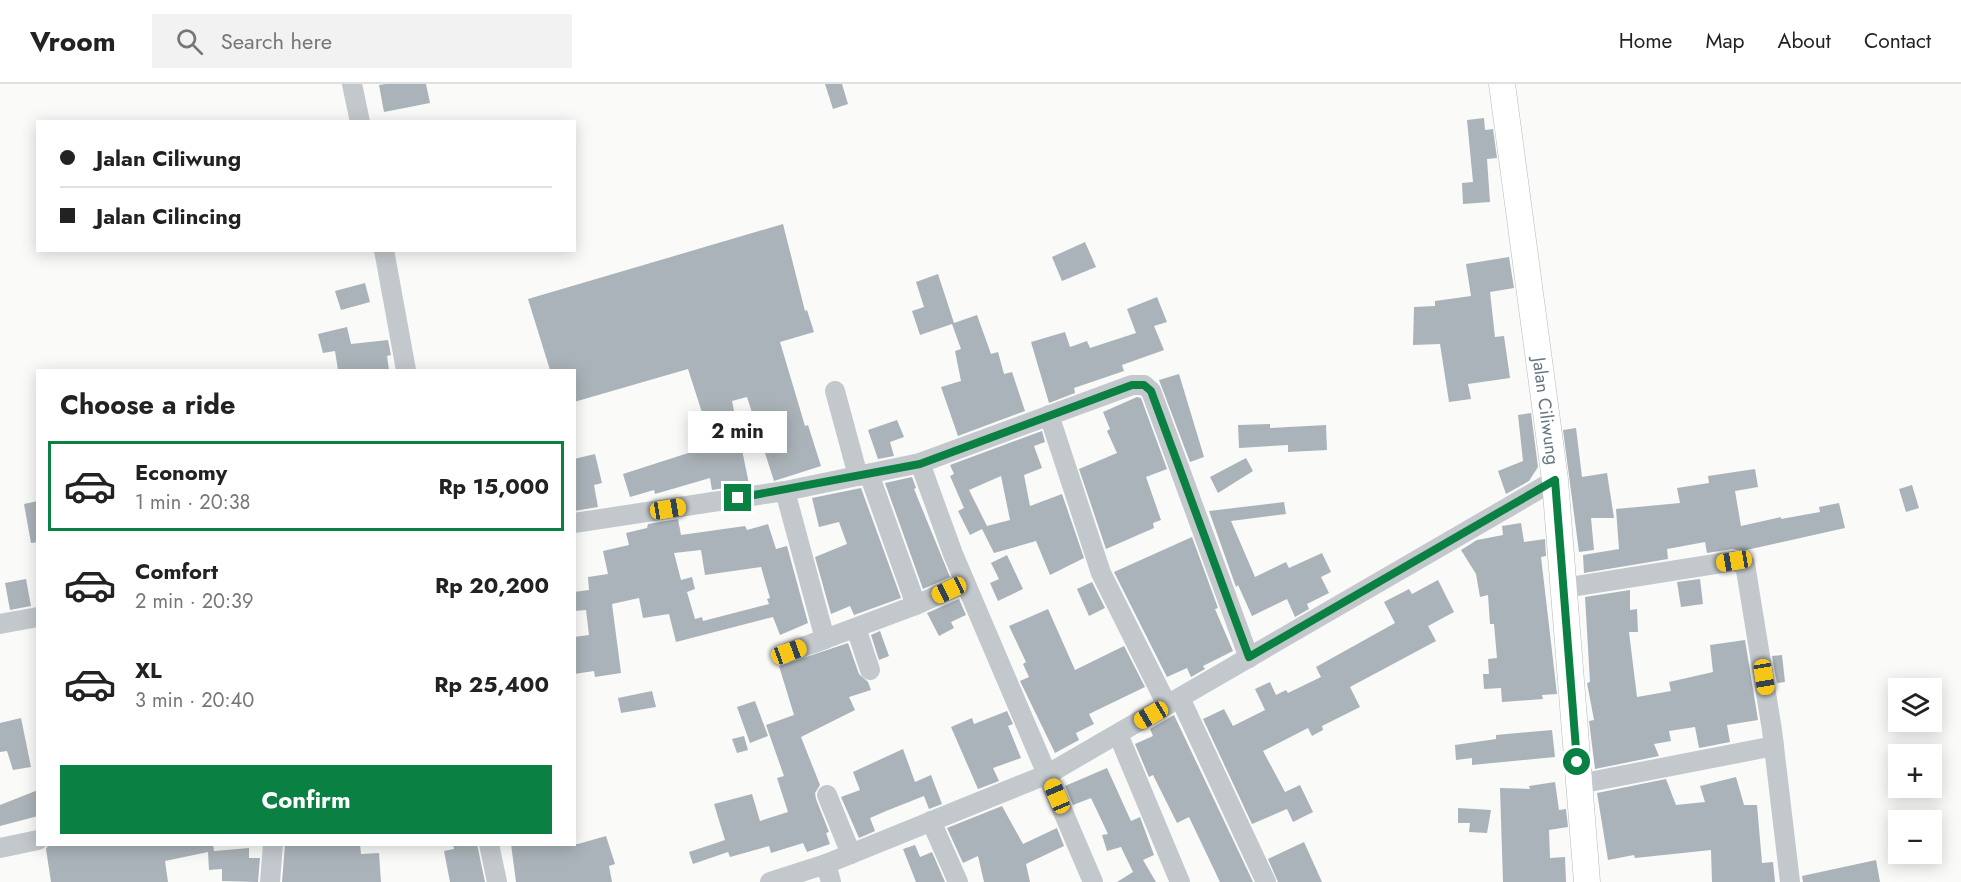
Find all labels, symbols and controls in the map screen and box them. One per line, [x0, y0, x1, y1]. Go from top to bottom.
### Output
search box [152, 14, 572, 68]
text: Vroom [30, 21, 116, 62]
icon: search [173, 25, 206, 58]
text: Search here [221, 25, 332, 57]
text: Home [1619, 26, 1672, 56]
text: Map [1705, 26, 1745, 56]
text: About [1778, 26, 1831, 56]
text: Contact [1864, 26, 1931, 56]
text: Jalan Ciliwung [96, 142, 241, 174]
text: Jalan Cilincing [96, 200, 241, 232]
street label: Jalan Ciliwung [1525, 354, 1566, 466]
text: Choose a ride [60, 385, 235, 424]
callout: 2 min [688, 411, 788, 453]
text: 2 min [711, 417, 764, 446]
text: Economy [135, 456, 227, 488]
icon: car [63, 459, 117, 513]
text: Rp 15,000 [438, 470, 549, 502]
route end [724, 484, 751, 511]
text: 1 min · 20:38 [135, 488, 251, 517]
car [649, 497, 687, 521]
car [1715, 549, 1753, 573]
text: Comfort [135, 555, 218, 587]
icon: car [63, 558, 117, 612]
text: Rp 20,200 [435, 569, 549, 601]
car [929, 574, 969, 606]
text: 2 min · 20:39 [135, 587, 254, 616]
car [769, 637, 809, 667]
text: XL [135, 654, 162, 686]
icon: car [63, 657, 117, 711]
car [1752, 658, 1776, 696]
text: Rp 25,400 [434, 668, 549, 700]
map controls [1888, 678, 1942, 864]
button: layers [1888, 678, 1942, 732]
text: 3 min · 20:40 [135, 686, 254, 715]
car [1131, 698, 1171, 732]
button: + [1888, 744, 1942, 798]
route start [1563, 748, 1590, 775]
button: Confirm [60, 765, 552, 834]
car [1042, 776, 1072, 816]
button: − [1888, 810, 1942, 864]

